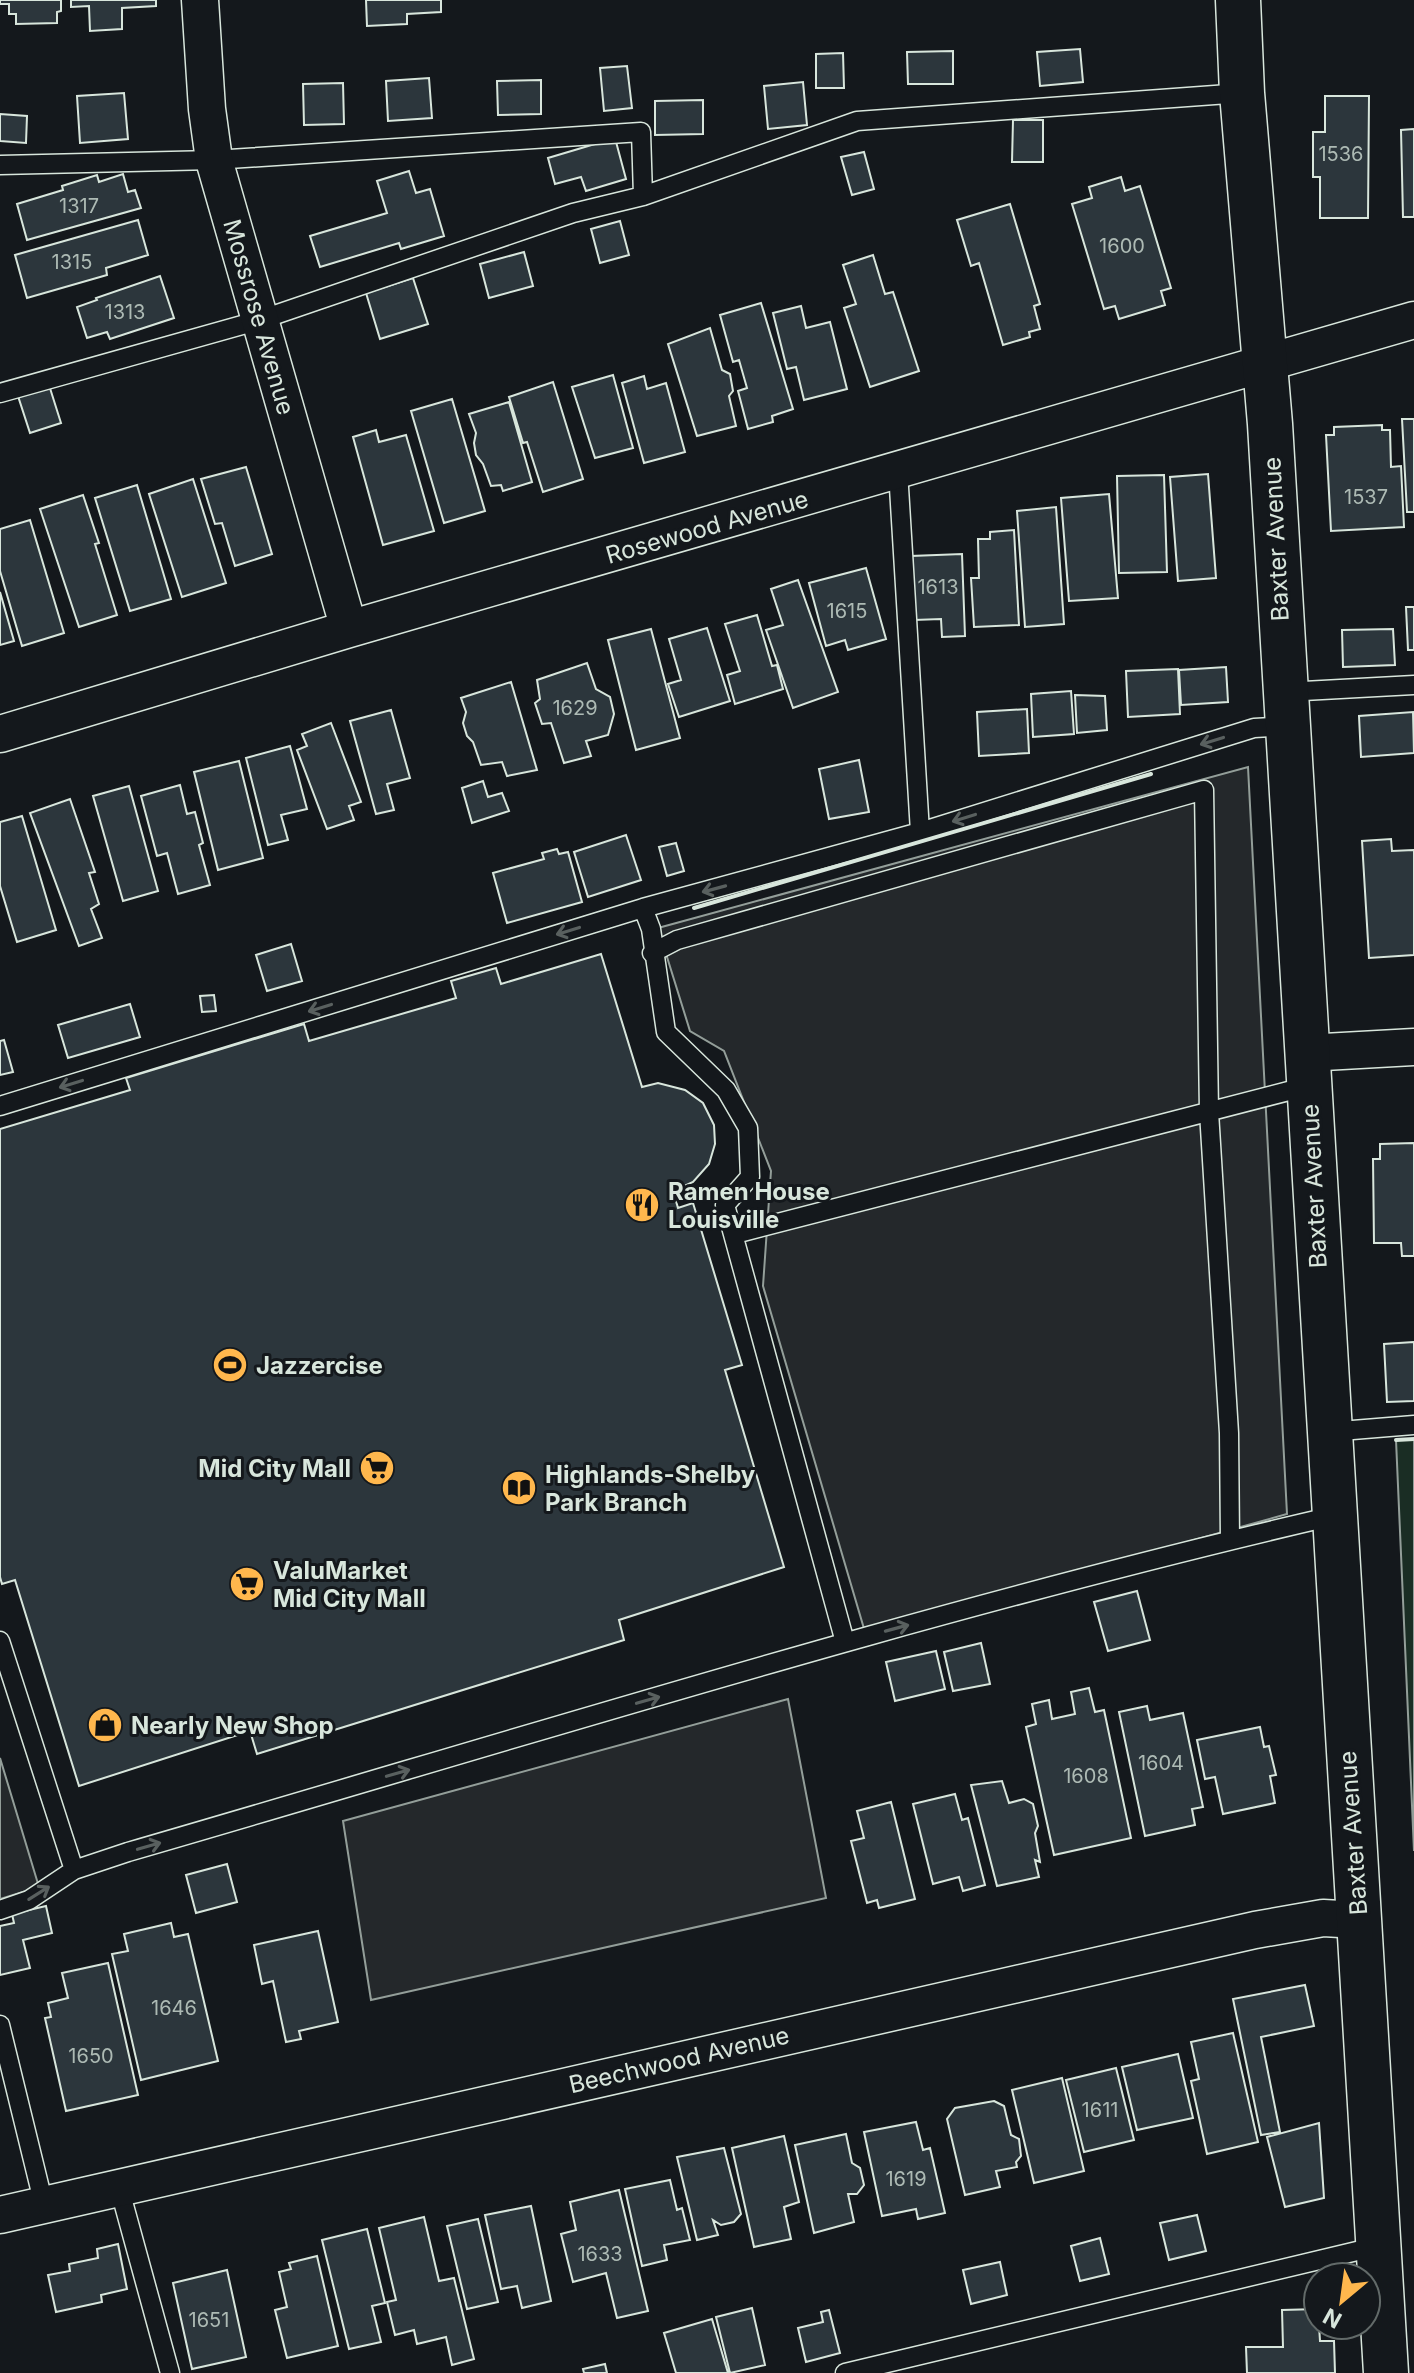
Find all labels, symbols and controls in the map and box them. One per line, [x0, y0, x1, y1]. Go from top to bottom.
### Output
house number: 1536 [1318, 142, 1364, 166]
house number: 1317 [59, 194, 99, 218]
street label: Mossrose Avenue [217, 216, 301, 418]
house number: 1600 [1099, 234, 1145, 258]
house number: 1315 [52, 250, 92, 274]
house number: 1313 [105, 300, 145, 324]
street label: Baxter Avenue [1257, 456, 1295, 622]
street label: Rosewood Avenue [602, 484, 812, 570]
house number: 1537 [1344, 485, 1388, 509]
house number: 1613 [917, 575, 959, 599]
house number: 1615 [827, 599, 867, 623]
house number: 1629 [552, 696, 598, 720]
one-way arrow [1200, 734, 1226, 749]
one-way arrow [952, 812, 977, 827]
one-way arrow [701, 882, 727, 897]
one-way arrow [556, 924, 582, 939]
one-way arrow [307, 1001, 333, 1016]
one-way arrow [59, 1077, 85, 1092]
street label: Baxter Avenue [1295, 1103, 1333, 1269]
place label: Ramen House Louisville [668, 1177, 830, 1234]
restaurant icon: Ramen House Louisville [623, 1186, 661, 1224]
sports icon: Jazzercise [211, 1346, 249, 1384]
place label: Jazzercise [256, 1351, 383, 1380]
supermarket icon: Mid City Mall [358, 1449, 396, 1487]
place label: Mid City Mall [198, 1454, 351, 1483]
place label: Highlands-Shelby Park Branch [545, 1460, 756, 1517]
library icon: Highlands-Shelby Park Branch [500, 1469, 538, 1507]
place label: ValuMarket Mid City Mall [273, 1556, 426, 1613]
supermarket icon: ValuMarket Mid City Mall [228, 1565, 266, 1603]
one-way arrow [884, 1620, 910, 1635]
one-way arrow [634, 1692, 660, 1707]
shop icon: Nearly New Shop [86, 1706, 124, 1744]
place label: Nearly New Shop [131, 1711, 334, 1740]
street label: Baxter Avenue [1333, 1750, 1373, 1916]
house number: 1604 [1138, 1751, 1184, 1775]
house number: 1608 [1063, 1764, 1109, 1788]
one-way arrow [385, 1765, 411, 1780]
one-way arrow [135, 1838, 161, 1853]
one-way arrow [27, 1885, 50, 1901]
house number: 1646 [151, 1996, 197, 2020]
street label: Beechwood Avenue [566, 2021, 792, 2099]
house number: 1650 [68, 2044, 114, 2068]
house number: 1611 [1082, 2098, 1118, 2122]
house number: 1619 [885, 2167, 927, 2191]
house number: 1633 [577, 2242, 623, 2266]
north arrow [1302, 2261, 1382, 2341]
text: N [1319, 2303, 1346, 2334]
house number: 1651 [189, 2308, 229, 2332]

